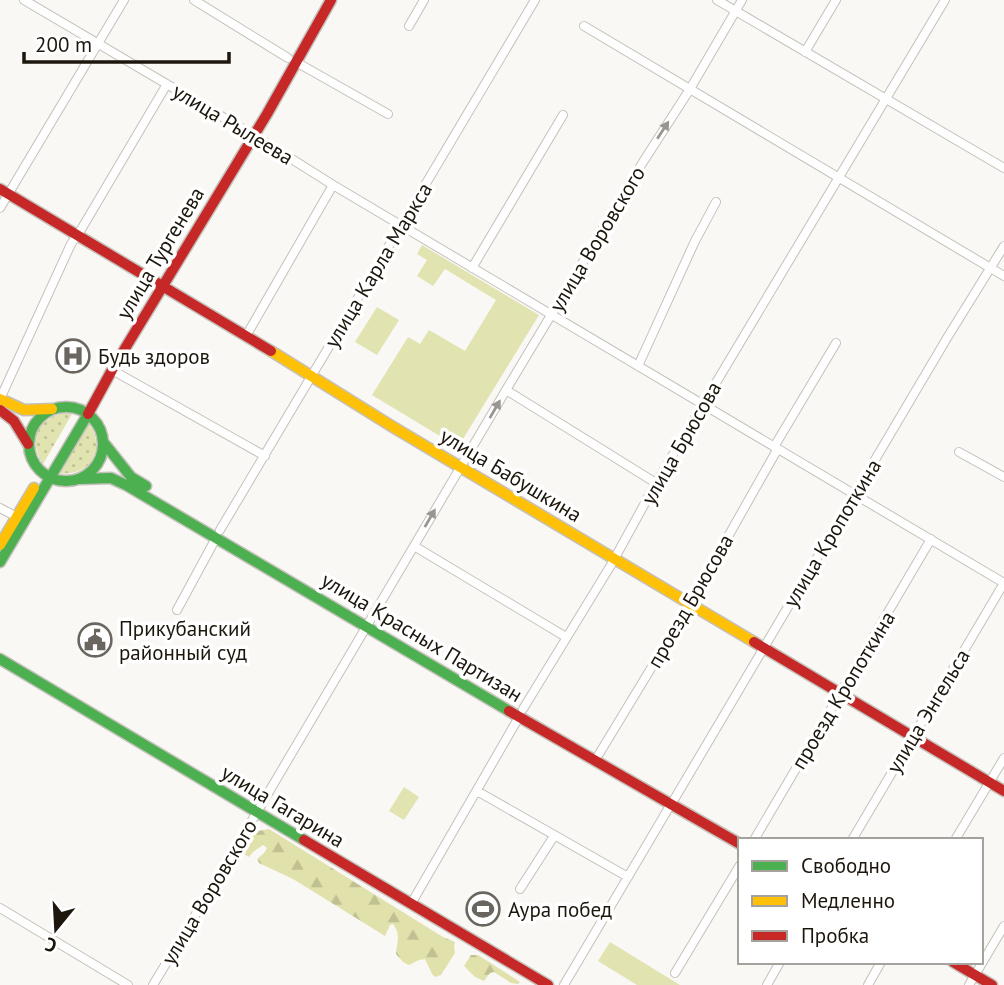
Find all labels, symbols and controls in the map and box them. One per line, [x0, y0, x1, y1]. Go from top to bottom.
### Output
scale bar [24, 21, 229, 65]
text: 200 m [35, 31, 92, 58]
street label: улица Рылеева [168, 77, 298, 171]
one-way arrow [656, 121, 670, 139]
street label: улица Воровского [543, 161, 651, 317]
street label: улица Карла Маркса [318, 177, 438, 353]
street label: улица Тургенева [110, 182, 210, 324]
hospital icon: Будь здоров [54, 337, 92, 375]
place label: Будь здоров [98, 343, 210, 370]
street label: улица Брюсова [635, 376, 727, 510]
one-way arrow [489, 399, 501, 418]
street label: улица Бабушкина [435, 422, 587, 528]
street label: улица Кропоткина [777, 454, 887, 612]
one-way arrow [424, 509, 437, 528]
street label: проезд Брюсова [641, 529, 739, 673]
street label: улица Красных Партизан [316, 566, 528, 708]
street label: проезд Кропоткина [785, 606, 901, 774]
place label: Прикубанский районный суд [119, 615, 251, 666]
public building icon: Прикубанский районный суд [76, 621, 114, 659]
street label: улица Энгельса [880, 644, 976, 778]
street label: улица Гагарина [216, 759, 350, 853]
street label: улица Воровского [155, 814, 263, 970]
legend [738, 838, 983, 964]
text: Свободно [801, 852, 891, 879]
text: Медленно [801, 887, 895, 914]
sports icon: Аура побед [464, 890, 502, 928]
north arrow [21, 894, 91, 964]
place label: Аура побед [508, 896, 612, 923]
text: Пробка [801, 922, 869, 949]
text: С [42, 932, 60, 958]

